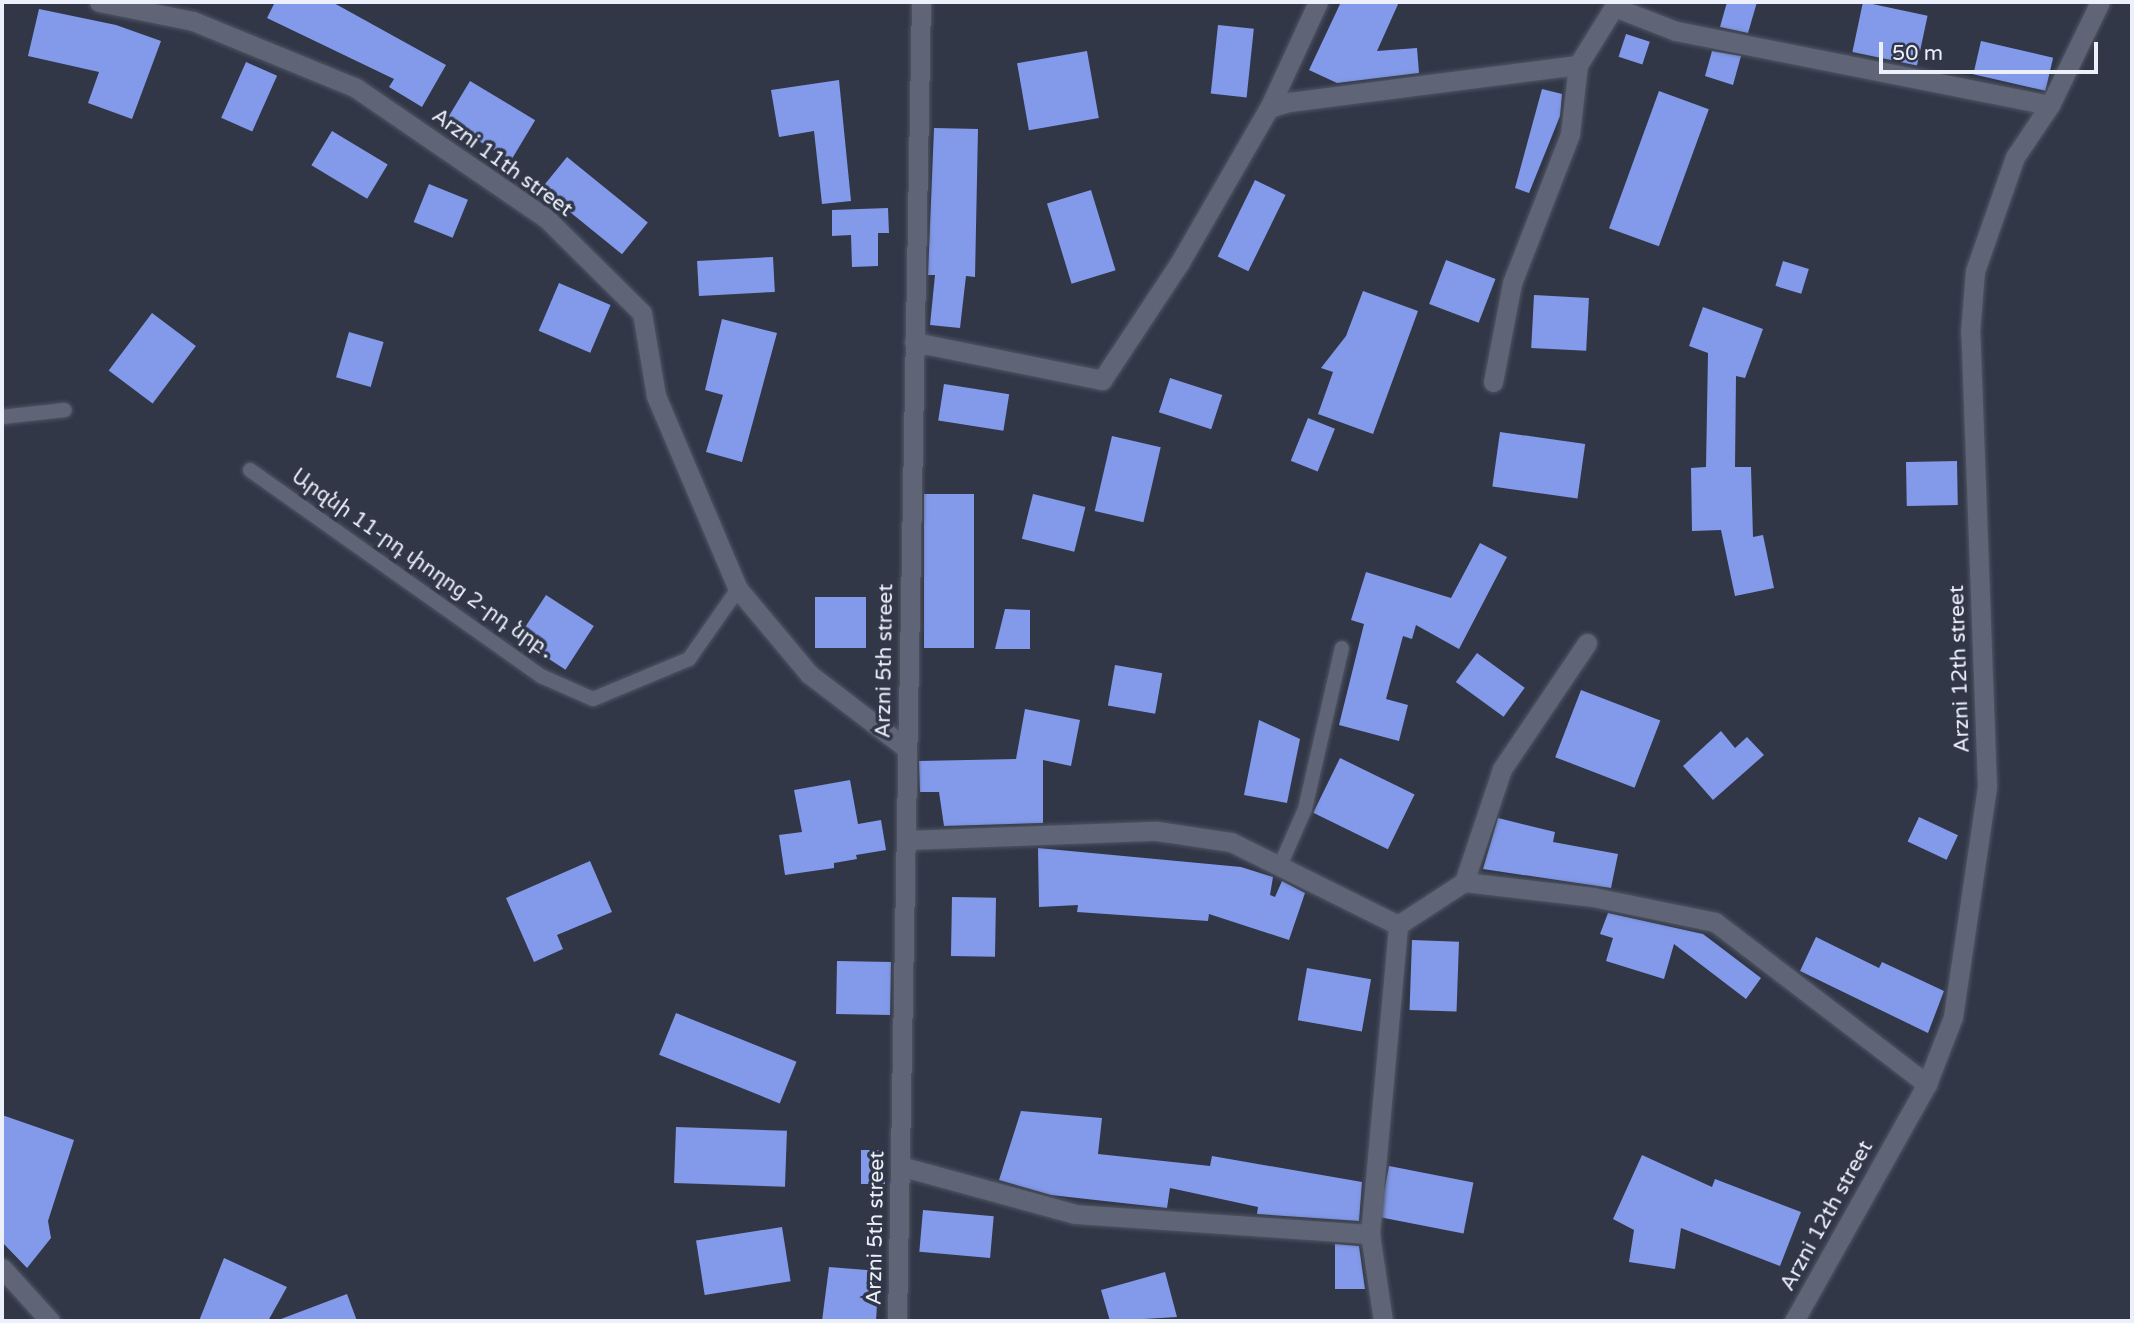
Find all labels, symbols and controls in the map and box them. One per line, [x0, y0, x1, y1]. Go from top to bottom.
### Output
scale bar [1882, 28, 2101, 72]
text: 50 m [1892, 41, 1943, 66]
street label: Arzni 11th street [427, 104, 577, 222]
street label: Արզնի 11-րդ փողոց 2-րդ նրբ․ [286, 464, 560, 666]
street label: Arzni 5th street [871, 584, 899, 738]
street label: Arzni 12th street [1944, 585, 1976, 753]
street label: Arzni 12th street [1775, 1137, 1879, 1295]
street label: Arzni 5th street [862, 1151, 890, 1305]

